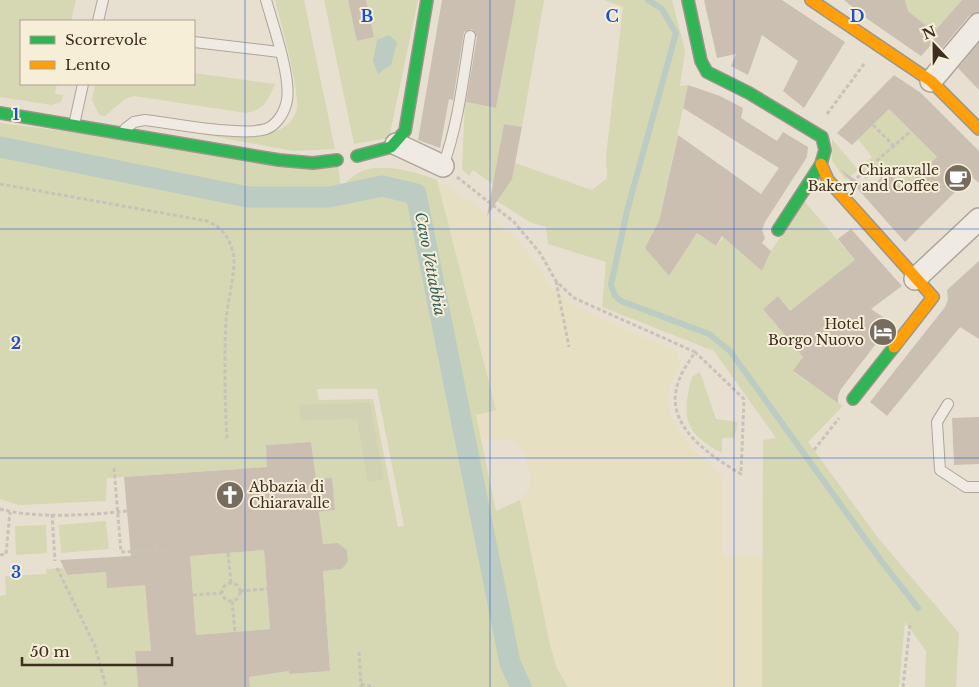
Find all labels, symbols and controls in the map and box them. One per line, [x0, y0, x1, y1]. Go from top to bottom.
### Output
text: B [361, 6, 374, 26]
text: C [605, 6, 619, 26]
text: D [850, 6, 864, 26]
legend [20, 20, 195, 85]
north arrow [909, 20, 959, 70]
text: N [920, 22, 939, 44]
text: Scorrevole [65, 30, 147, 49]
text: Lento [65, 55, 111, 74]
text: 1 [13, 104, 20, 124]
place label: Chiaravalle Bakery and Coffee [808, 161, 939, 195]
cafe icon: Chiaravalle Bakery and Coffee [943, 163, 973, 193]
water label: Cavo Vettabbia [411, 210, 450, 317]
place label: Hotel Borgo Nuovo [768, 315, 864, 349]
hotel icon: Hotel Borgo Nuovo [868, 317, 898, 347]
text: 2 [11, 333, 21, 353]
place label: Abbazia di Chiaravalle [248, 478, 330, 512]
church icon: Abbazia di Chiaravalle [215, 480, 245, 510]
text: 3 [11, 562, 21, 582]
scale bar [22, 634, 172, 666]
text: 50 m [30, 642, 70, 661]

